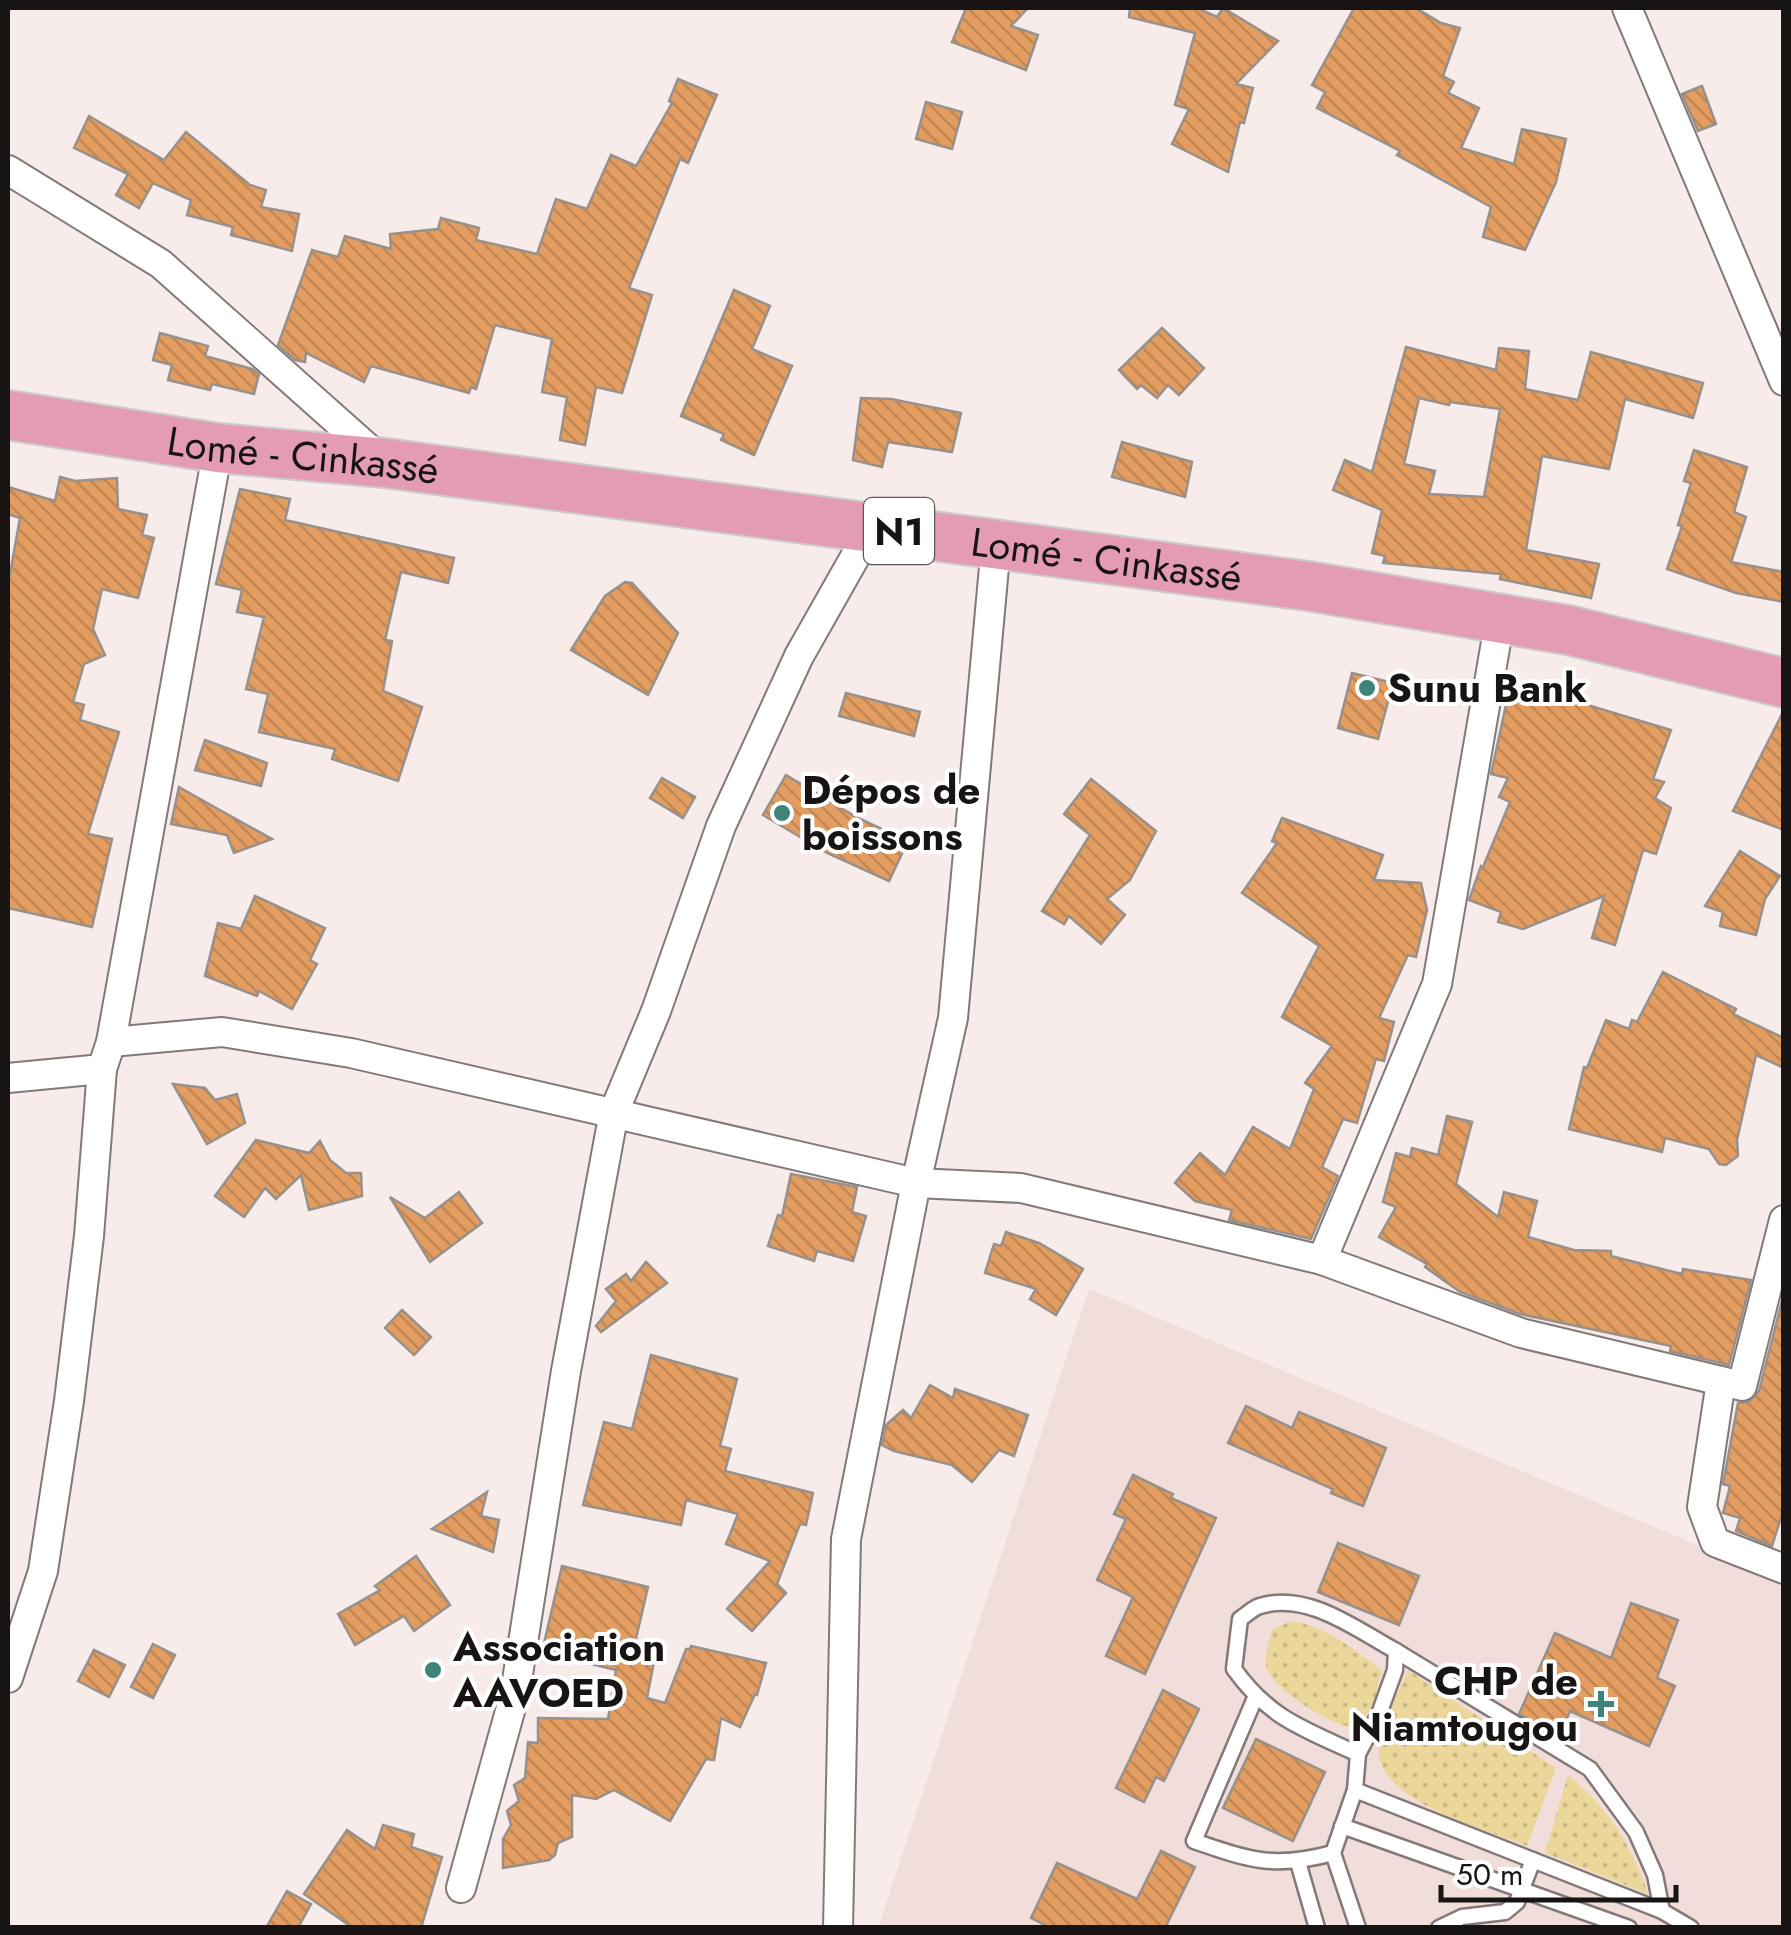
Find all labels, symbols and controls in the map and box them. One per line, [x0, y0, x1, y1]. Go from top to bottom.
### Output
street label: Lomé - Cinkassé [163, 411, 442, 499]
road number: N1 [864, 498, 934, 564]
street label: Lomé - Cinkassé [967, 512, 1245, 606]
place label: Sunu Bank [1387, 659, 1587, 717]
marker: Sunu Bank [1356, 677, 1378, 699]
place label: Dépos de boissons [802, 761, 980, 865]
marker: Dépos de boissons [771, 802, 793, 824]
place label: Association AAVOED [452, 1618, 665, 1722]
place label: CHP de Niamtougou [1351, 1652, 1578, 1756]
marker: Association AAVOED [422, 1659, 444, 1681]
marker: CHP de Niamtougou [1588, 1691, 1614, 1717]
scale bar [1441, 1840, 1676, 1902]
text: 50 m [1456, 1853, 1523, 1896]

